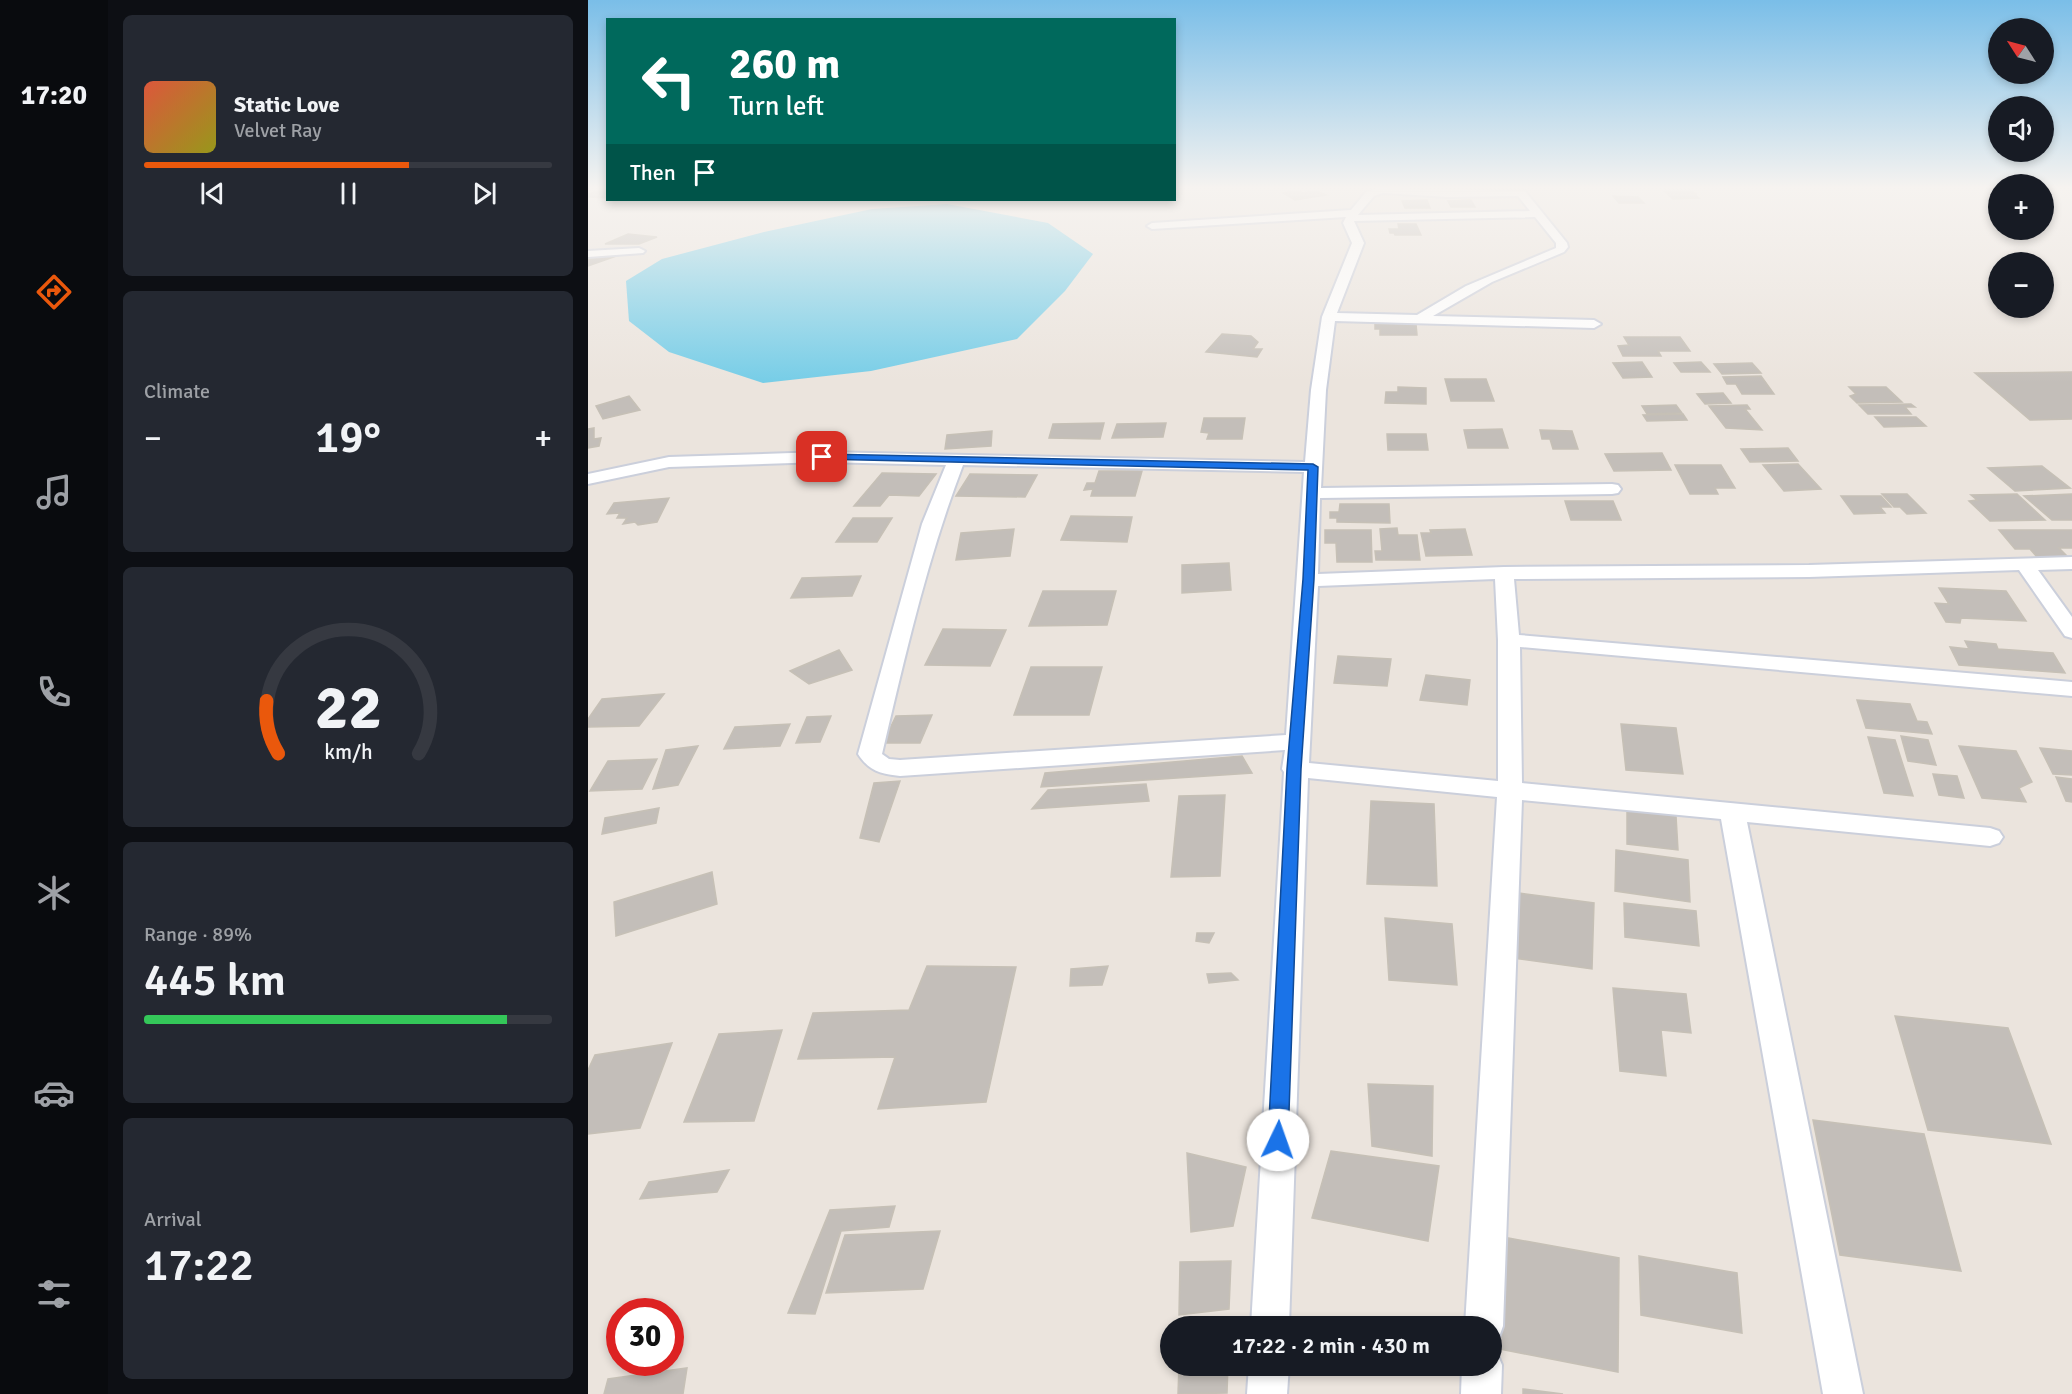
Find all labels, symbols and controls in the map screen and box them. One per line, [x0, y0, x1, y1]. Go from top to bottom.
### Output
north arrow [1988, 18, 2054, 84]
map controls [1988, 18, 2054, 318]
text: 260 m [729, 39, 840, 90]
icon: left [630, 42, 708, 120]
text: 17:20 [21, 79, 87, 112]
text: Turn left [729, 90, 824, 123]
text: Static Love [234, 91, 340, 118]
button: sound [1988, 96, 2054, 162]
text: Velvet Ray [234, 118, 322, 143]
icon: arrive [688, 156, 721, 189]
text: Then [630, 159, 676, 186]
button: + [1988, 174, 2054, 240]
icon: previous [196, 177, 229, 210]
icon: pause [332, 177, 365, 210]
icon: next [468, 177, 501, 210]
button: − [1988, 252, 2054, 318]
icon: directions [33, 271, 75, 313]
text: Climate [144, 379, 210, 404]
text: 19° [315, 410, 381, 465]
text: − [144, 418, 162, 459]
text: + [534, 418, 552, 459]
pin [796, 431, 847, 482]
icon: arrive [805, 440, 838, 473]
icon: music [33, 471, 75, 513]
text: 22 [314, 669, 382, 746]
icon: phone [33, 671, 75, 713]
text: km/h [324, 739, 372, 765]
icon: climate [33, 872, 75, 914]
text: Range · 89% [144, 922, 252, 947]
text: 445 km [144, 953, 286, 1008]
icon: car [33, 1072, 75, 1114]
position arrow [1246, 1108, 1310, 1172]
text: Arrival [144, 1207, 202, 1232]
text: 17:22 [144, 1238, 254, 1293]
icon: filters [33, 1273, 75, 1315]
speed limit sign: 30 [606, 1298, 684, 1376]
text: 17:22 · 2 min · 430 m [1232, 1332, 1430, 1359]

